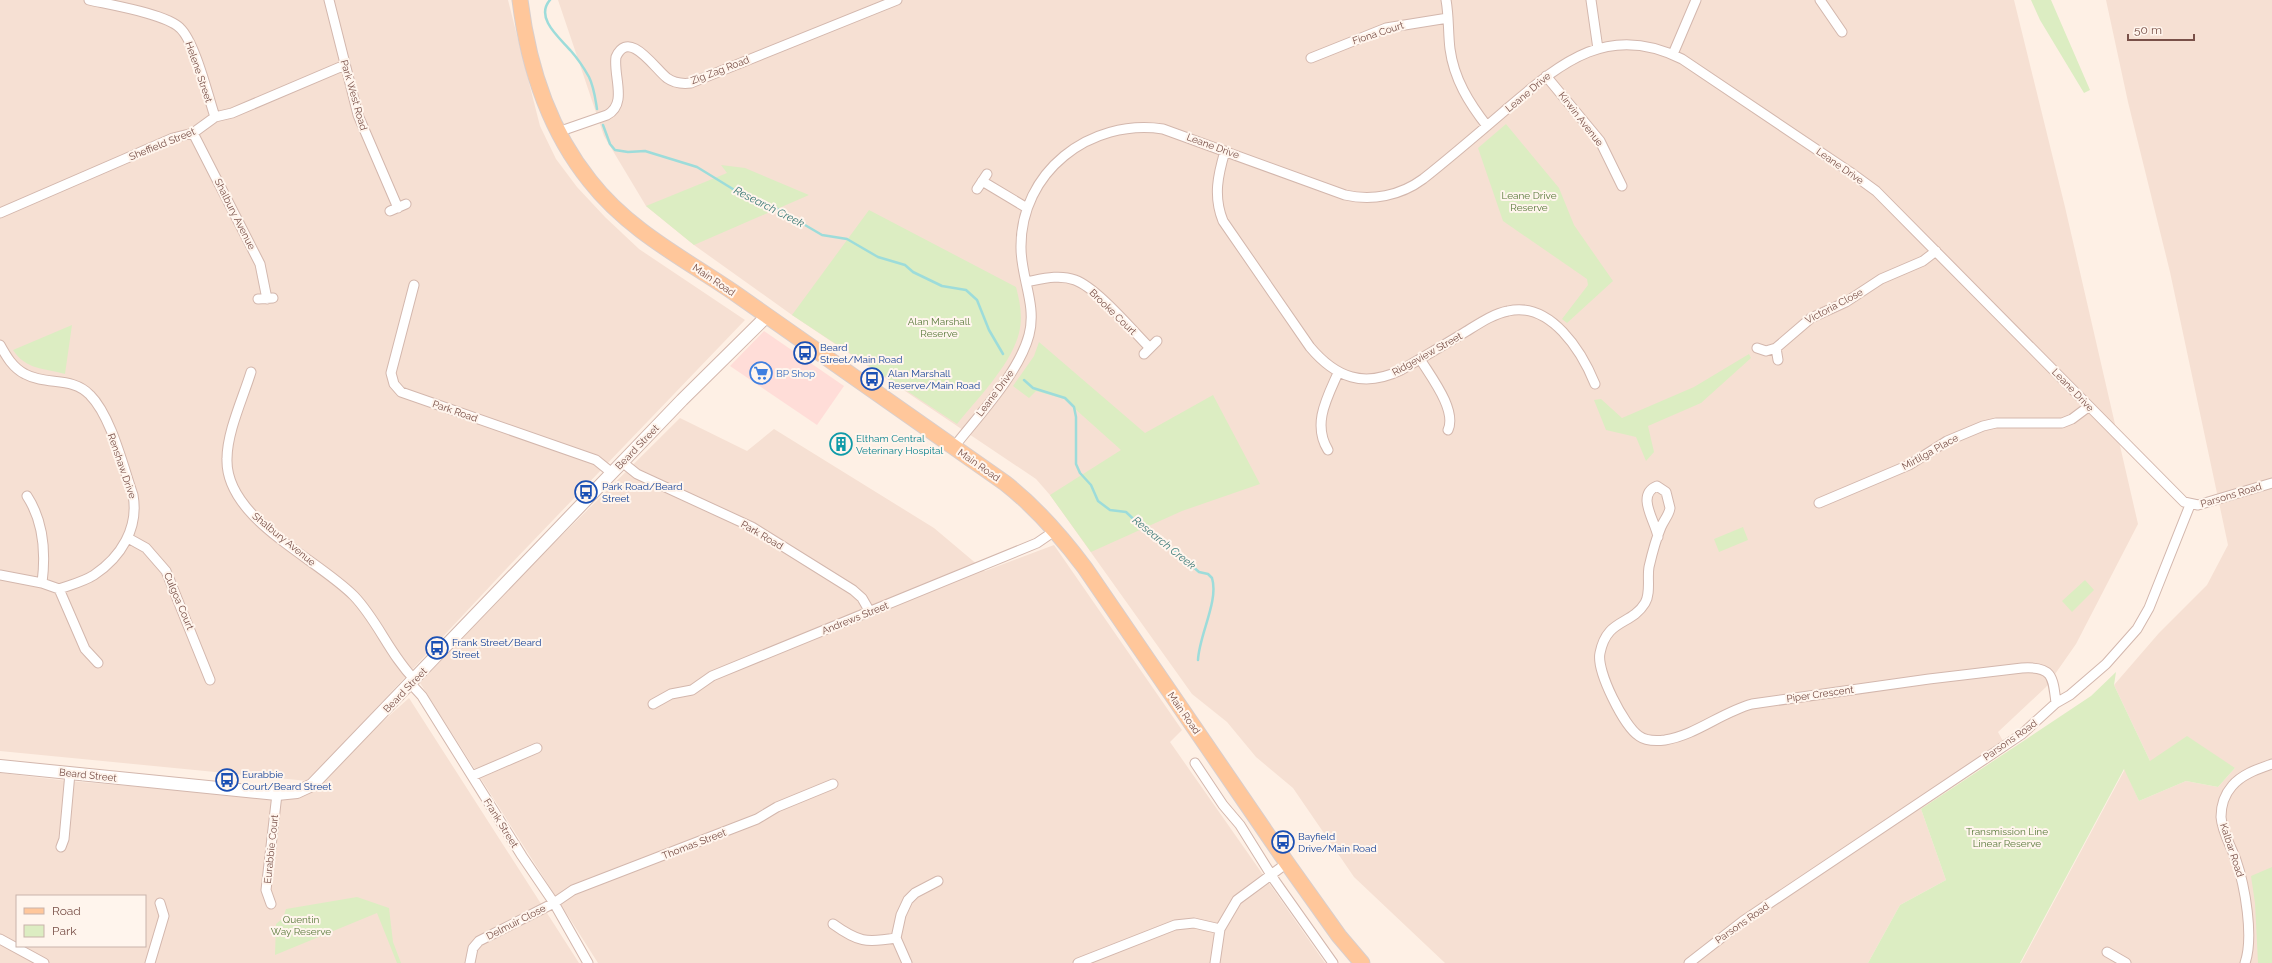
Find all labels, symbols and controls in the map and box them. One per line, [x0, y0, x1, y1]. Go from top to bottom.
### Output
scale bar [2128, 16, 2194, 42]
street label: Fiona Court [1351, 19, 1406, 46]
text: 50 m [2134, 23, 2162, 37]
street label: Helene Street [183, 40, 215, 105]
street label: Zig Zag Road [689, 54, 751, 86]
street label: Park West Road [339, 58, 369, 132]
street label: Leane Drive [1503, 70, 1553, 114]
street label: Kirwin Avenue [1556, 90, 1606, 148]
street label: Sheffield Street [127, 126, 197, 162]
street label: Leane Drive [1185, 131, 1241, 161]
street label: Leane Drive [1814, 146, 1866, 186]
street label: Shalbury Avenue [212, 177, 258, 251]
water label: Research Creek [732, 184, 806, 230]
park label: Leane Drive Reserve [1501, 190, 1557, 213]
street label: Main Road [691, 262, 737, 298]
street label: Victoria Close [1803, 286, 1865, 326]
street label: Brooke Court [1087, 287, 1139, 338]
park label: Alan Marshall Reserve [908, 316, 971, 339]
street label: Ridgeview Street [1390, 330, 1464, 378]
bus stop icon: Beard Street/Main Road [792, 340, 818, 366]
place label: Beard Street/Main Road [820, 342, 902, 365]
supermarket icon: BP Shop [748, 360, 774, 386]
bus stop icon: Alan Marshall Reserve/Main Road [859, 366, 885, 392]
street label: Leane Drive [2050, 366, 2096, 414]
place label: BP Shop [776, 368, 815, 379]
place label: Alan Marshall Reserve/Main Road [888, 368, 980, 391]
street label: Leane Drive [974, 368, 1016, 418]
street label: Park Road [431, 398, 479, 424]
street label: Beard Street [613, 422, 661, 472]
building icon: Eltham Central Veterinary Hospital [828, 431, 854, 457]
street label: Renshaw Drive [106, 432, 138, 500]
street label: Mirtilga Place [1900, 432, 1960, 472]
place label: Eltham Central Veterinary Hospital [856, 433, 943, 456]
street label: Main Road [956, 447, 1002, 483]
bus stop icon: Park Road/Beard Street [573, 479, 599, 505]
place label: Park Road/Beard Street [602, 481, 683, 504]
street label: Parsons Road [2199, 481, 2263, 509]
street label: Shalbury Avenue [250, 510, 318, 568]
water label: Research Creek [1130, 514, 1198, 572]
street label: Park Road [739, 518, 785, 552]
street label: Culgoa Court [162, 571, 196, 632]
street label: Andrews Street [820, 599, 891, 636]
bus stop icon: Frank Street/Beard Street [424, 635, 450, 661]
place label: Frank Street/Beard Street [452, 637, 541, 660]
street label: Beard Street [381, 665, 429, 715]
street label: Piper Crescent [1786, 684, 1855, 704]
street label: Main Road [1166, 690, 1202, 736]
street label: Parsons Road [1981, 717, 2039, 763]
street label: Beard Street [59, 767, 118, 784]
bus stop icon: Eurabbie Court/Beard Street [214, 767, 240, 793]
place label: Eurabbie Court/Beard Street [242, 769, 332, 792]
street label: Frank Street [482, 796, 521, 850]
street label: Eurabbie Court [262, 813, 280, 884]
street label: Kalbar Road [2218, 822, 2246, 878]
park label: Transmission Line Linear Reserve [1966, 826, 2048, 849]
street label: Thomas Street [660, 827, 728, 861]
bus stop icon: Bayfield Drive/Main Road [1270, 829, 1296, 855]
place label: Bayfield Drive/Main Road [1298, 831, 1377, 854]
legend [16, 895, 146, 947]
street label: Parsons Road [1713, 900, 1771, 946]
street label: Delmuir Close [484, 902, 548, 942]
text: Road [52, 904, 81, 918]
park label: Quentin Way Reserve [271, 914, 331, 937]
text: Park [52, 924, 77, 938]

